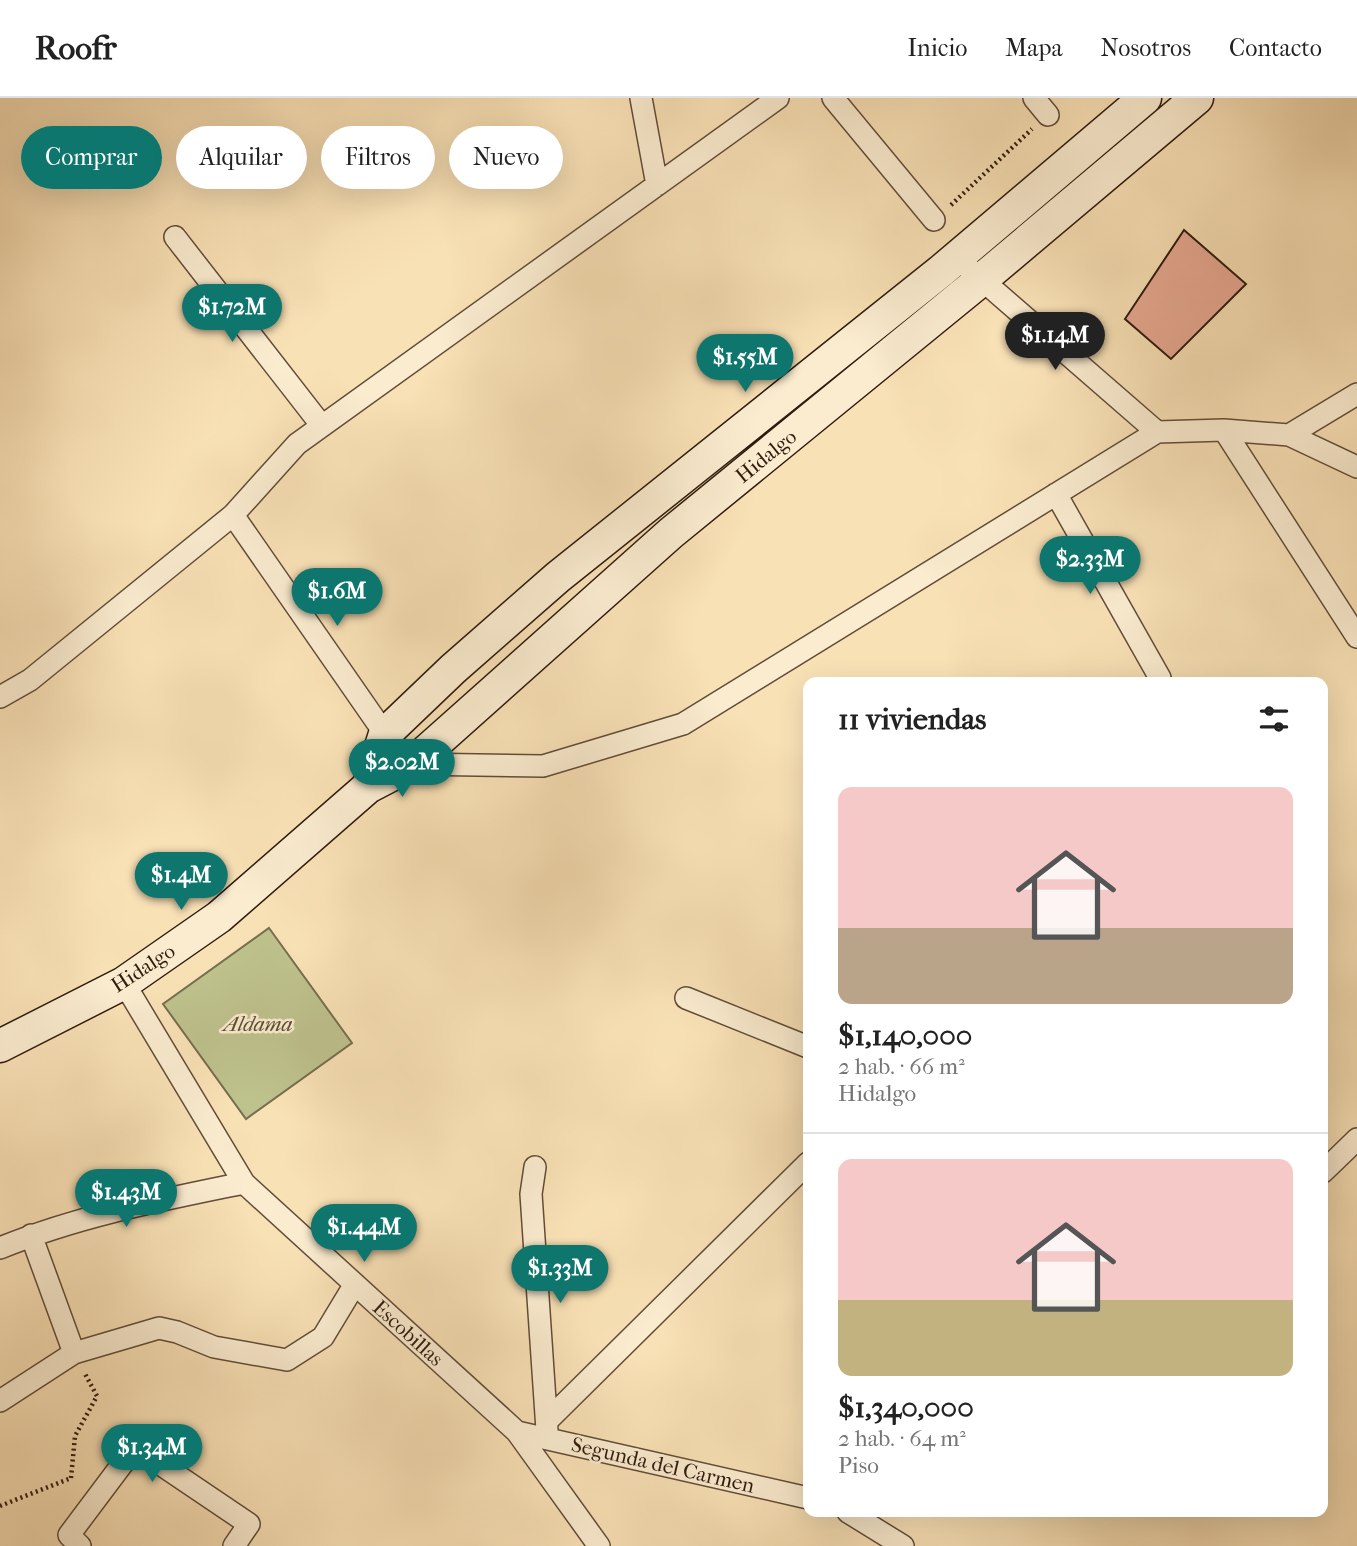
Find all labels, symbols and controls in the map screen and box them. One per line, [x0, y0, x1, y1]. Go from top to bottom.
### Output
text: Roofr [35, 29, 117, 68]
text: Inicio [907, 34, 967, 62]
text: Mapa [1005, 34, 1063, 62]
text: Nosotros [1101, 34, 1191, 62]
text: Contacto [1229, 34, 1322, 62]
chip: Comprar [21, 126, 162, 189]
chip: Alquilar [176, 126, 307, 189]
chip: Filtros [321, 126, 435, 189]
chip: Nuevo [449, 126, 563, 189]
pin: $1.72M [175, 285, 289, 344]
text: $1.72M [198, 293, 266, 320]
pin: $1.14M [998, 313, 1112, 372]
text: $1.14M [1021, 321, 1089, 348]
pin: $1.55M [688, 334, 802, 394]
text: $1.55M [712, 343, 778, 370]
street label: Hidalgo [731, 424, 801, 488]
pin: $2.33M [1033, 536, 1147, 596]
text: $2.33M [1056, 545, 1124, 572]
pin: $1.6M [288, 568, 386, 628]
text: $1.6M [308, 577, 366, 604]
icon: filters [1255, 700, 1293, 738]
text: 11 viviendas [838, 702, 986, 737]
pin: $2.02M [345, 740, 459, 799]
text: $2.02M [365, 748, 439, 775]
icon: home [1003, 832, 1129, 958]
pin: $1.4M [132, 852, 230, 912]
text: $1.4M [151, 861, 211, 888]
street label: Hidalgo [107, 939, 179, 997]
park label: Aldama [220, 1012, 293, 1036]
text: $1,140,000 [838, 1018, 972, 1053]
text: 2 hab. · 66 m² [838, 1053, 965, 1080]
text: Hidalgo [838, 1080, 916, 1107]
pin: $1.43M [69, 1170, 183, 1229]
text: $1.43M [91, 1178, 161, 1205]
pin: $1.44M [307, 1204, 421, 1264]
icon: home [1003, 1204, 1129, 1330]
text: $1.44M [327, 1213, 401, 1240]
pin: $1.33M [503, 1246, 617, 1305]
text: $1.33M [527, 1254, 593, 1281]
street label: Escobillas [368, 1295, 448, 1371]
text: $1,340,000 [838, 1390, 974, 1425]
pin: $1.34M [95, 1424, 209, 1484]
text: 2 hab. · 64 m² [838, 1425, 966, 1452]
street label: Segunda del Carmen [569, 1432, 757, 1498]
text: $1.34M [117, 1433, 187, 1460]
text: Piso [838, 1452, 879, 1479]

